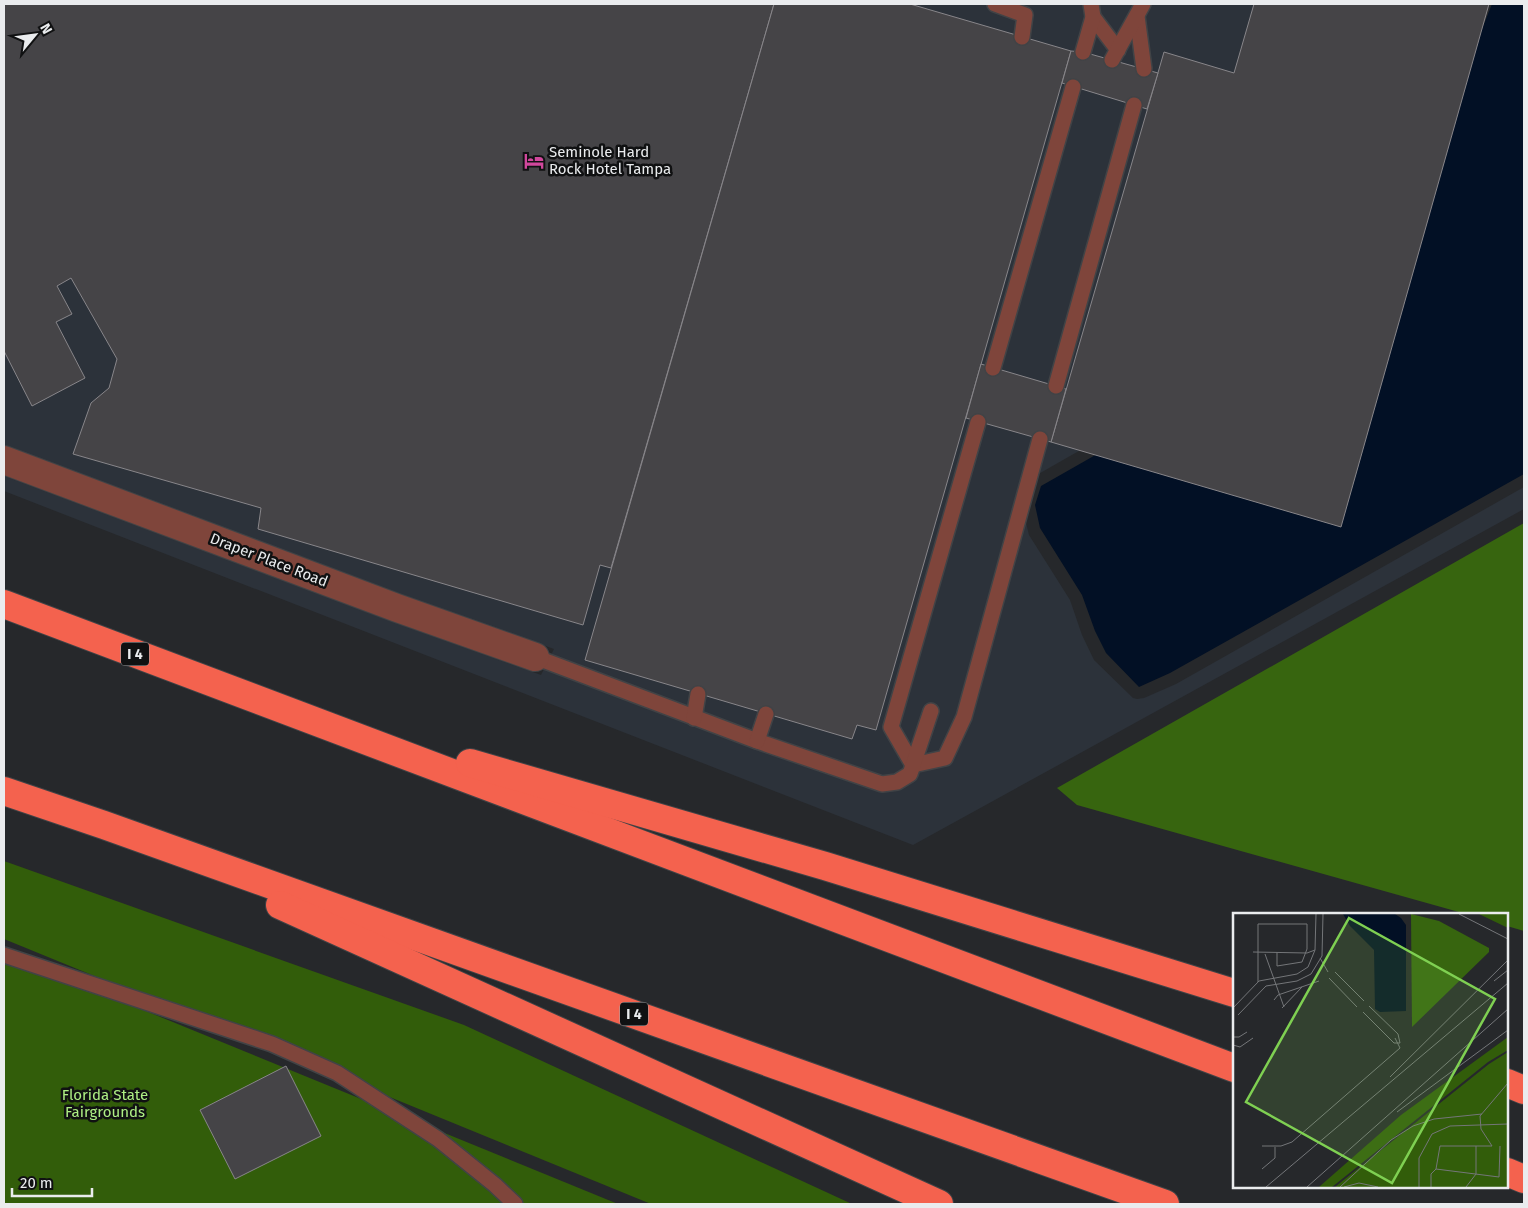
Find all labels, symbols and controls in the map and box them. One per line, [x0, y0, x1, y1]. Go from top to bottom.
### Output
north arrow [10, 10, 60, 60]
text: N [36, 21, 56, 37]
place label: Seminole Hard Rock Hotel Tampa [549, 143, 671, 178]
hotel icon: Seminole Hard Rock Hotel Tampa [523, 150, 545, 172]
street label: Draper Place Road [208, 529, 330, 591]
road number: I 4 [121, 642, 149, 666]
inset map [1233, 913, 1508, 1188]
road number: I 4 [620, 1002, 648, 1026]
park label: Florida State Fairgrounds [62, 1086, 148, 1121]
scale bar [12, 1166, 92, 1198]
text: 20 m [20, 1174, 53, 1192]

